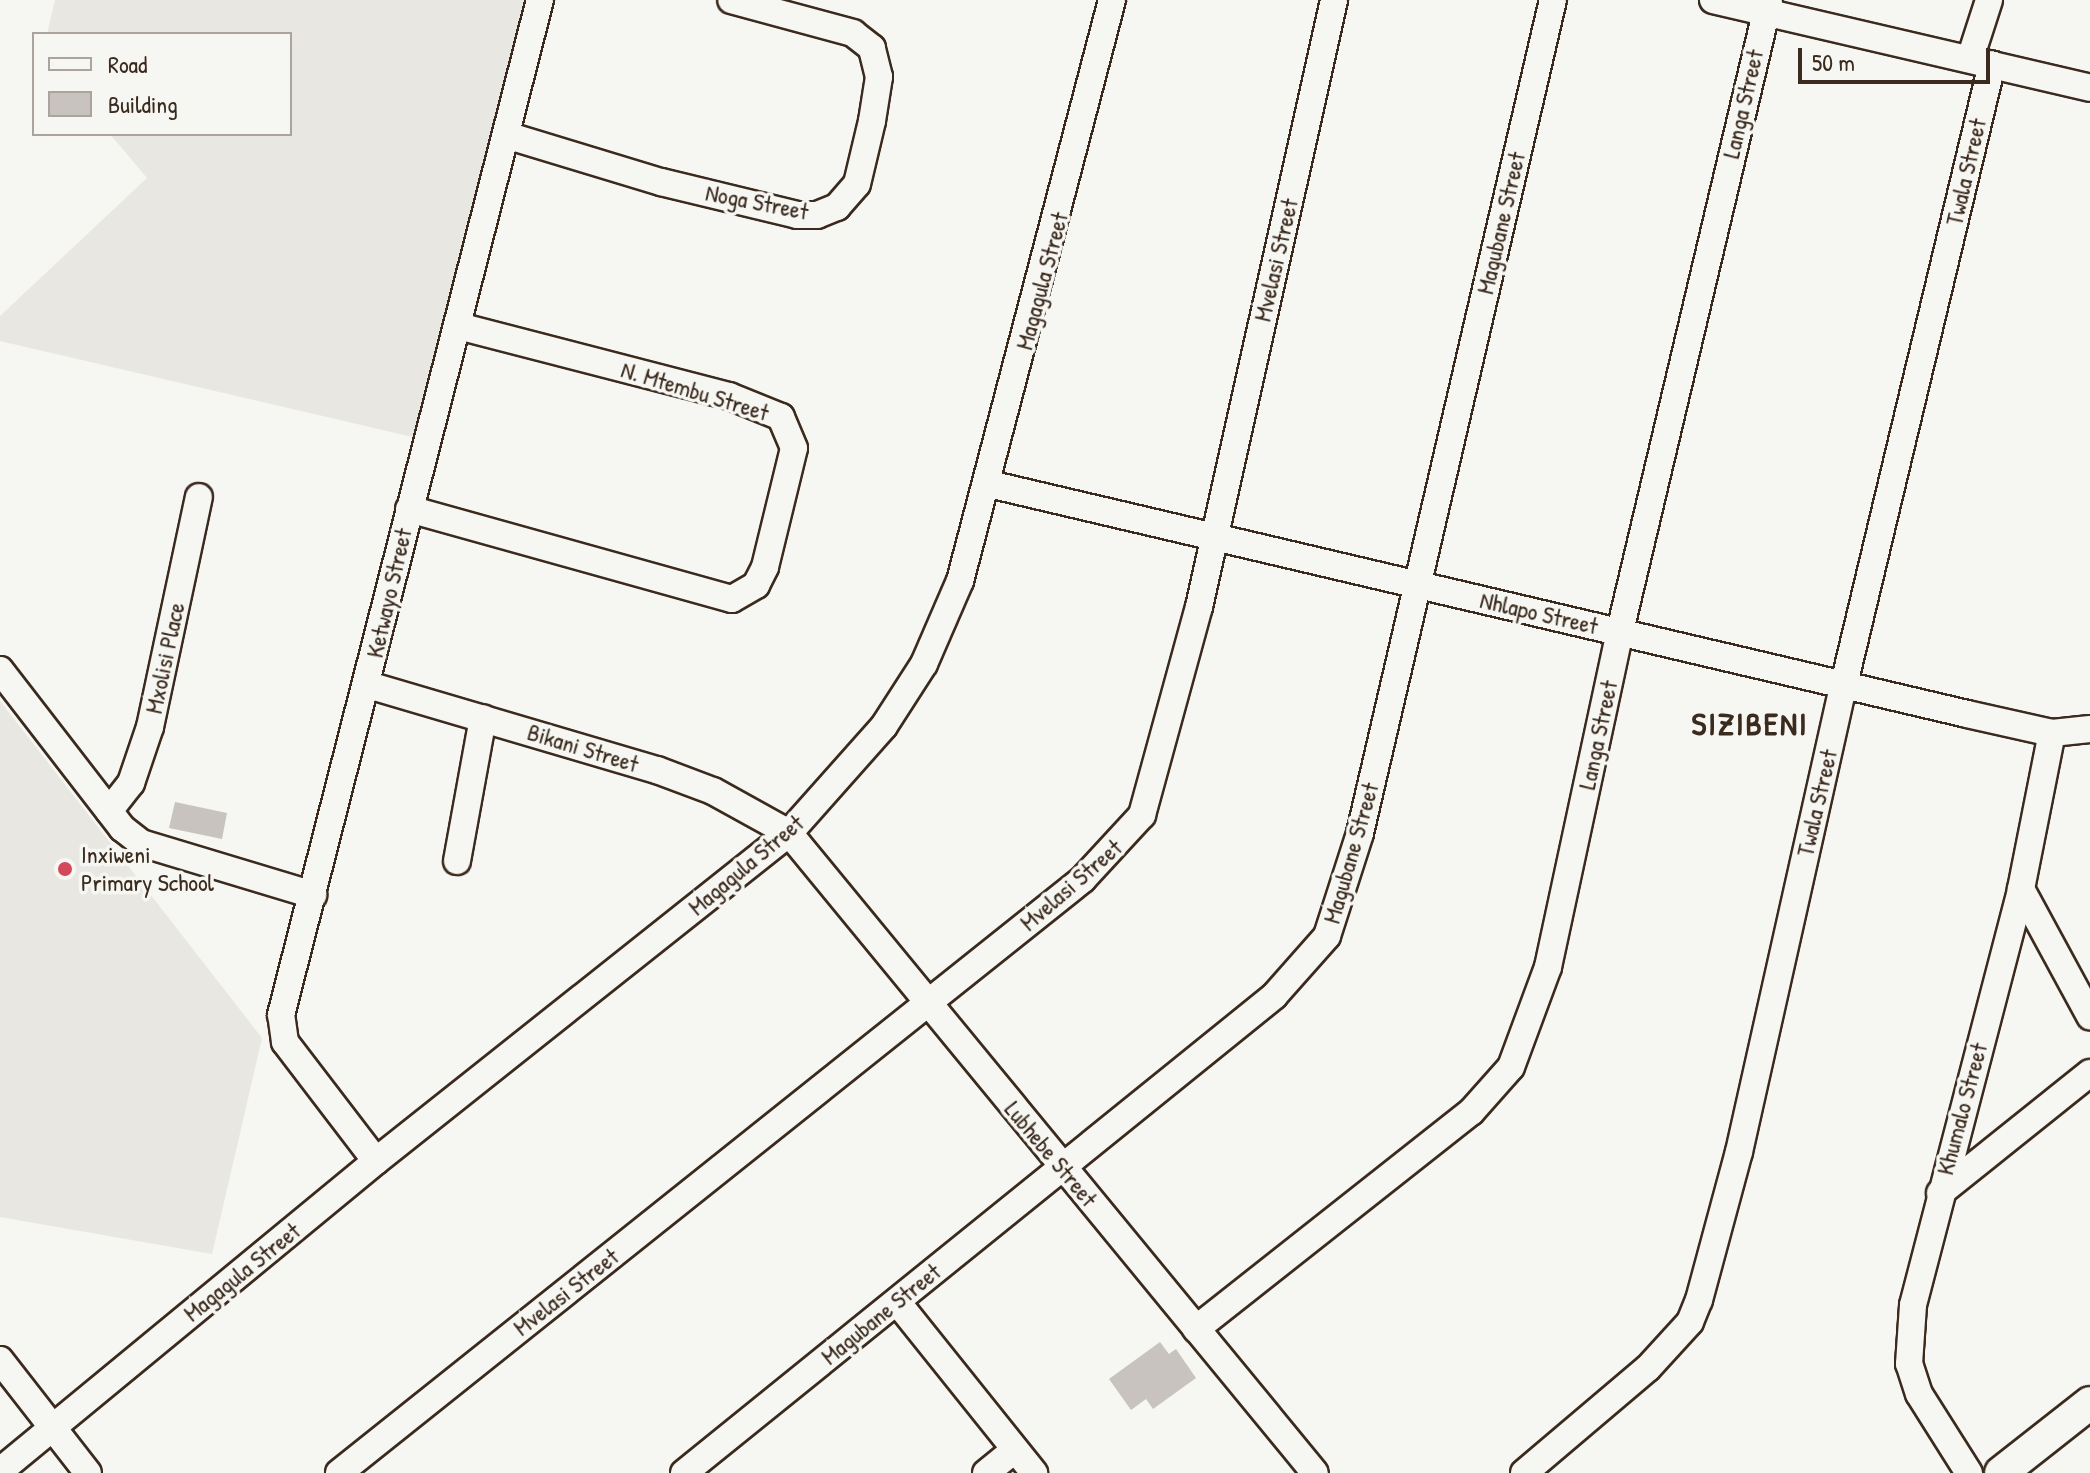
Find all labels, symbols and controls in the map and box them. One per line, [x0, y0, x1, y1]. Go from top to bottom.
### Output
legend [32, 32, 292, 136]
scale bar [1802, 32, 1994, 82]
text: 50 m [1812, 46, 1855, 78]
street label: Langa Street [1717, 47, 1769, 161]
text: Road [108, 48, 147, 80]
text: Building [108, 88, 178, 120]
street label: Twala Street [1940, 116, 1992, 228]
street label: Magubane Street [1471, 149, 1531, 297]
street label: Noga Street [703, 178, 811, 226]
street label: Mvelasi Street [1248, 196, 1304, 324]
street label: Magagula Street [1010, 209, 1074, 353]
street label: N. Mtembu Street [618, 355, 772, 427]
street label: Ketwayo Street [360, 525, 418, 661]
street label: Nhlapo Street [1477, 585, 1601, 641]
street label: Mxolisi Place [139, 600, 191, 716]
street label: Langa Street [1572, 678, 1624, 792]
district label: SIZIBENI [1692, 705, 1808, 743]
street label: Bikani Street [524, 717, 642, 779]
street label: Twala Street [1791, 747, 1843, 859]
street label: Magubane Street [1317, 779, 1385, 927]
street label: Magagula Street [683, 809, 809, 921]
street label: Mvelasi Street [1014, 833, 1128, 937]
place label: Inxiweni Primary School [81, 841, 214, 897]
marker: Inxiweni Primary School [56, 860, 74, 878]
street label: Khumalo Street [1931, 1040, 1993, 1178]
street label: Lubhebe Street [999, 1095, 1103, 1213]
street label: Magagula Street [178, 1216, 306, 1328]
street label: Mvelasi Street [508, 1242, 624, 1342]
street label: Magubane Street [816, 1257, 946, 1371]

